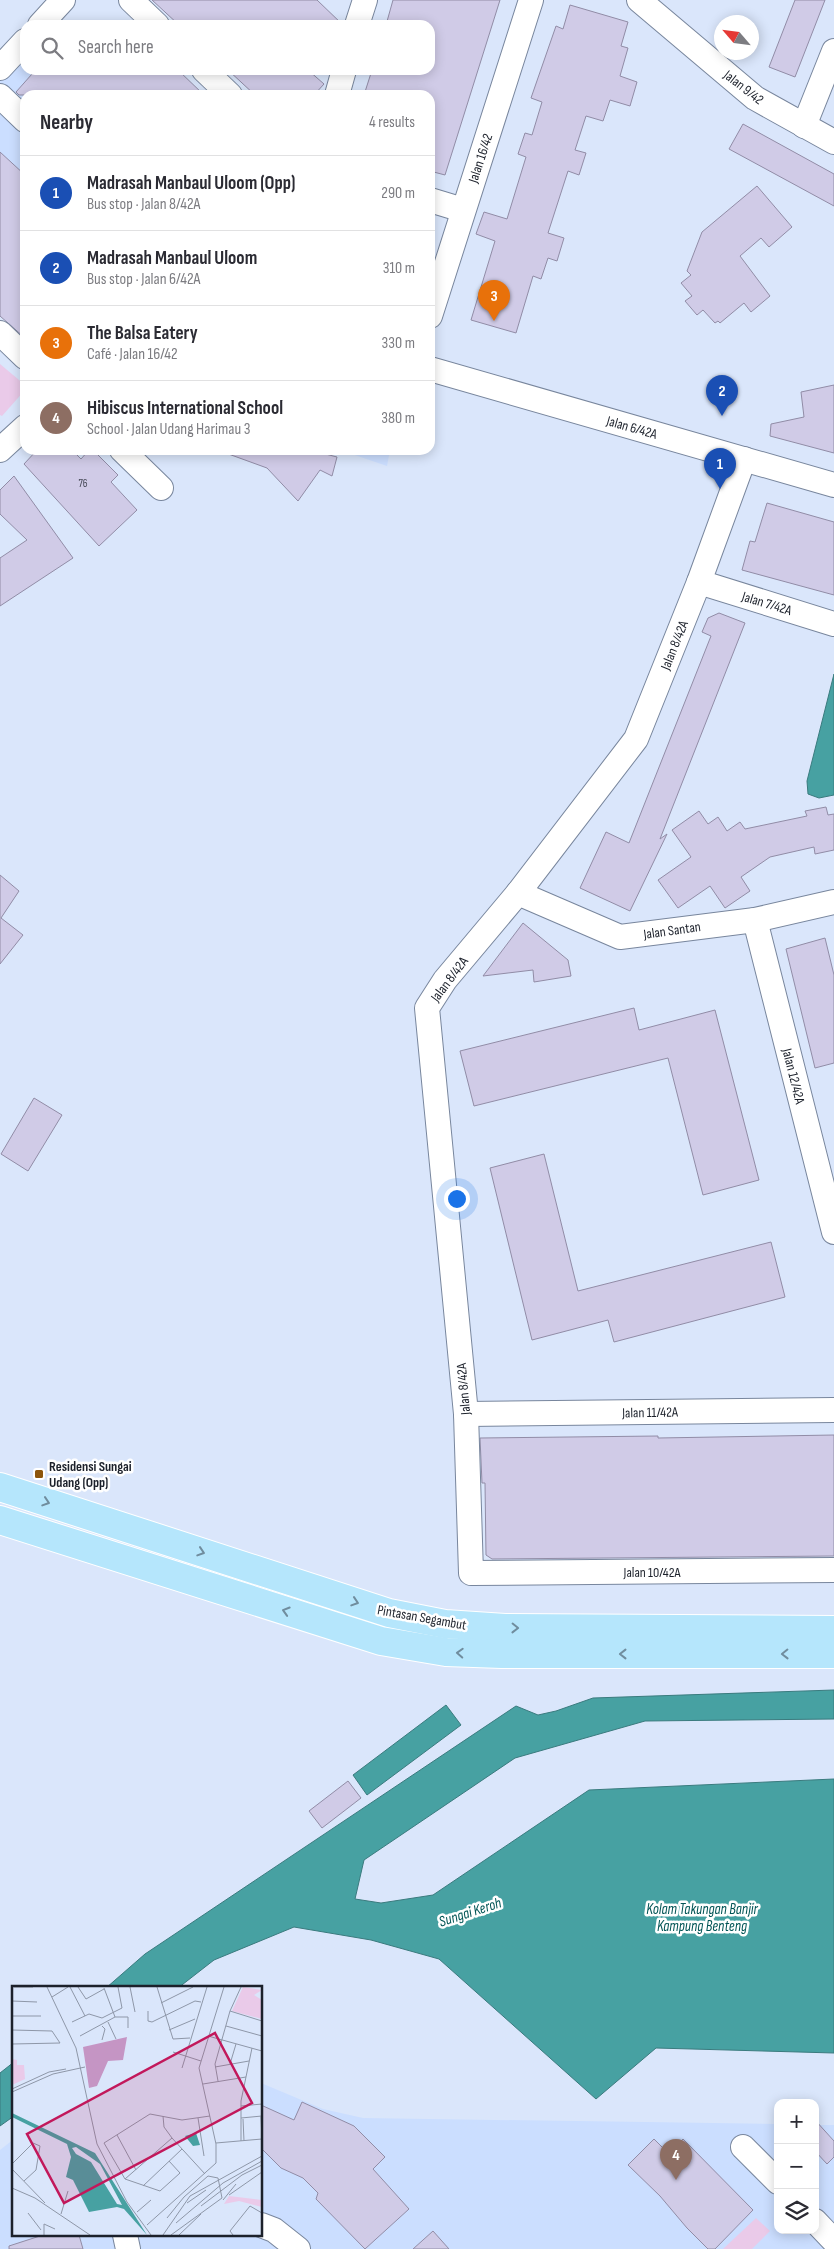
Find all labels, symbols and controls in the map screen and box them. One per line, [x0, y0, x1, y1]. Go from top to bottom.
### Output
north arrow [714, 15, 759, 60]
search box [20, 20, 435, 75]
icon: search [38, 34, 66, 62]
text: Search here [78, 36, 154, 59]
street label: Jalan 9/42 [720, 66, 767, 108]
text: Nearby [40, 110, 93, 135]
text: 4 results [369, 113, 415, 132]
street label: Jalan 16/42 [464, 131, 496, 186]
text: Madrasah Manbaul Uloom (Opp) [87, 172, 295, 195]
text: 1 [53, 184, 59, 203]
text: 290 m [381, 184, 415, 203]
text: Bus stop · Jalan 8/42A [87, 195, 200, 214]
text: Madrasah Manbaul Uloom [87, 247, 257, 270]
text: 2 [52, 259, 60, 278]
text: 310 m [383, 259, 415, 278]
text: Bus stop · Jalan 6/42A [87, 270, 200, 289]
pin: 3 [478, 280, 510, 321]
text: The Balsa Eatery [87, 322, 198, 345]
text: 3 [52, 334, 60, 353]
text: 330 m [382, 334, 415, 353]
text: Café · Jalan 16/42 [87, 345, 178, 364]
pin: 2 [706, 375, 738, 416]
text: Hibiscus International School [87, 397, 283, 420]
text: 4 [52, 409, 60, 428]
text: 380 m [381, 409, 415, 428]
street label: Jalan 6/42A [604, 412, 660, 443]
text: School · Jalan Udang Harimau 3 [87, 420, 250, 439]
pin: 1 [704, 448, 736, 489]
house number: 76 [78, 477, 88, 490]
street label: Jalan 7/42A [739, 588, 795, 619]
street label: Jalan 8/42A [656, 617, 692, 673]
street label: Jalan Santan [641, 918, 702, 943]
street label: Jalan 8/42A [426, 953, 472, 1006]
street label: Jalan 12/42A [778, 1046, 809, 1107]
your location [444, 1186, 470, 1212]
street label: Jalan 8/42A [453, 1361, 474, 1417]
street label: Jalan 11/42A [621, 1403, 679, 1422]
place label: Residensi Sungai Udang (Opp) [49, 1458, 132, 1491]
marker: Residensi Sungai Udang (Opp) [33, 1468, 45, 1480]
one-way arrow [42, 1496, 50, 1506]
one-way arrow [196, 1546, 205, 1556]
street label: Jalan 10/42A [623, 1564, 681, 1581]
one-way arrow [351, 1597, 359, 1607]
street label: Pintasan Segambut [376, 1601, 468, 1634]
one-way arrow [282, 1606, 291, 1616]
one-way arrow [512, 1623, 519, 1633]
one-way arrow [456, 1647, 464, 1658]
one-way arrow [619, 1649, 626, 1659]
one-way arrow [781, 1649, 789, 1660]
water label: Sungai Keroh [437, 1893, 504, 1931]
water label: Kolam Takungan Banjir Kampung Benteng [646, 1900, 758, 1936]
inset map [12, 1986, 262, 2236]
map controls [774, 2099, 819, 2234]
button: + [774, 2099, 819, 2144]
pin: 4 [660, 2139, 692, 2180]
button: − [774, 2144, 819, 2189]
button: layers [774, 2189, 819, 2234]

